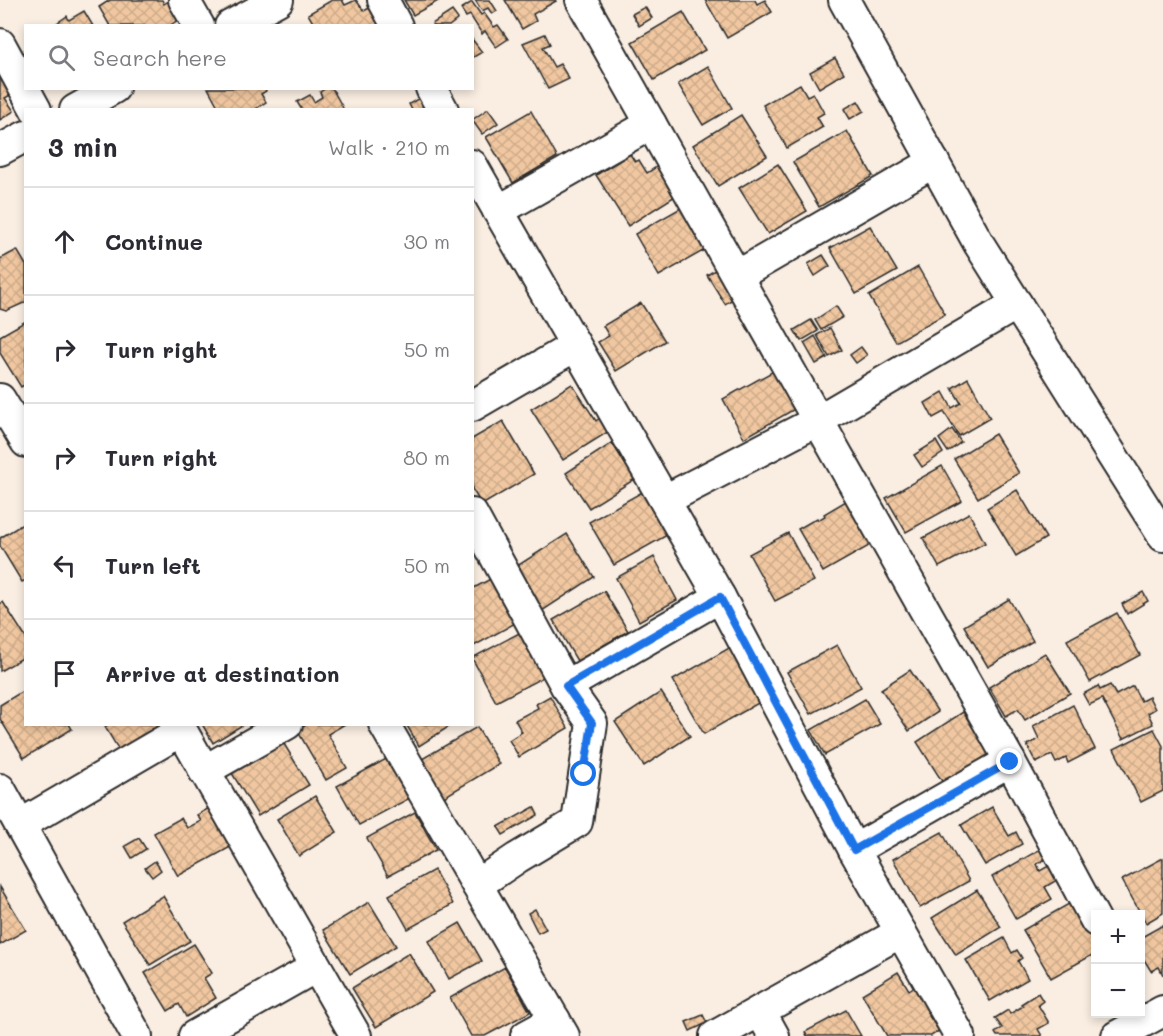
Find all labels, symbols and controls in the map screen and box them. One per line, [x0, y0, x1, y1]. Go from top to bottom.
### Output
search box [24, 24, 474, 90]
icon: search [45, 41, 78, 74]
text: Search here [93, 43, 227, 72]
text: 3 min [48, 130, 117, 164]
text: Walk · 210 m [328, 134, 450, 160]
icon: ahead [48, 225, 81, 258]
text: Continue [105, 227, 203, 256]
text: 30 m [404, 228, 450, 254]
icon: right [48, 333, 81, 366]
text: Turn right [105, 335, 217, 364]
text: 50 m [404, 336, 450, 362]
icon: right [48, 441, 81, 474]
text: Turn right [105, 443, 217, 472]
text: 80 m [403, 444, 450, 470]
icon: left [48, 549, 81, 582]
text: Turn left [105, 551, 201, 580]
text: 50 m [404, 552, 450, 578]
icon: arrive [48, 657, 81, 690]
text: Arrive at destination [105, 659, 340, 688]
route end [996, 748, 1022, 774]
route start [570, 760, 596, 786]
map controls [1091, 910, 1145, 1018]
button: + [1091, 910, 1145, 964]
button: − [1091, 964, 1145, 1018]

